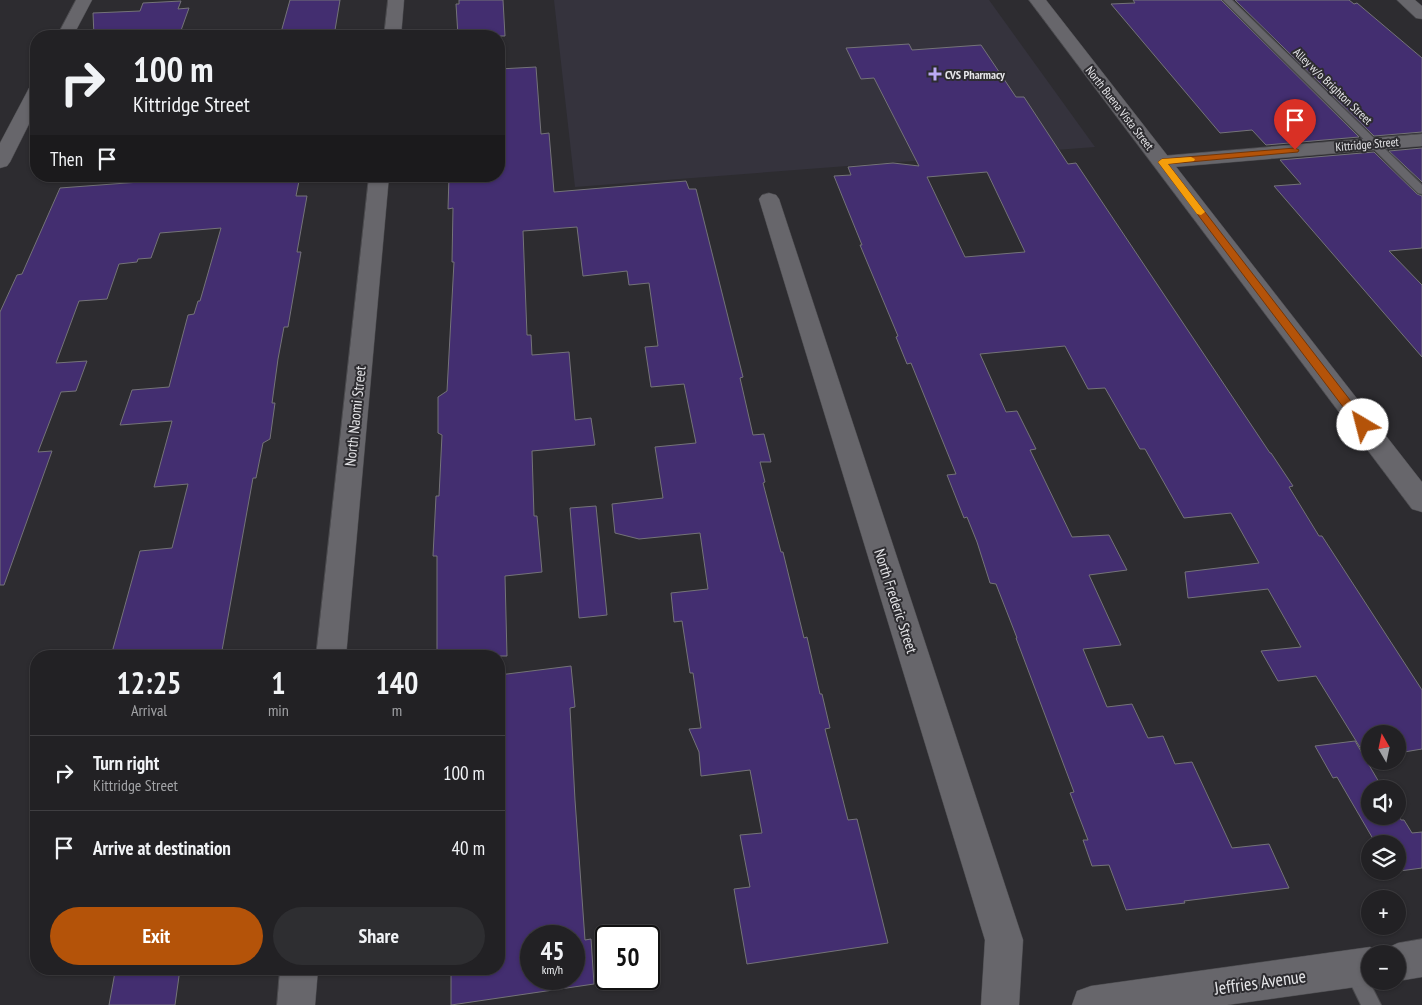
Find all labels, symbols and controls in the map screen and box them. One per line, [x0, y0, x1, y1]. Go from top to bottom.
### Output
street label: Alley w/o Brighton Street [1290, 44, 1376, 128]
text: 100 m [133, 46, 214, 92]
icon: right [50, 50, 115, 115]
street label: North Buena Vista Street [1083, 63, 1158, 153]
place label: CVS Pharmacy [945, 67, 1005, 82]
marker: CVS Pharmacy [929, 68, 941, 80]
text: Kittridge Street [133, 90, 250, 118]
pin [1274, 99, 1316, 150]
icon: arrive [1281, 106, 1309, 134]
street label: Kittridge Street [1335, 134, 1400, 154]
icon: arrive [93, 145, 121, 173]
text: Then [50, 147, 83, 171]
street label: North Naomi Street [340, 365, 370, 467]
position arrow [1336, 398, 1388, 450]
street label: North Frederic Street [870, 546, 922, 656]
text: 12:25 [117, 663, 181, 702]
text: 1 [271, 663, 286, 702]
text: 140 [375, 663, 418, 702]
text: Arrival [131, 700, 167, 720]
text: min [268, 700, 289, 720]
text: m [392, 700, 402, 720]
north arrow [1361, 725, 1406, 770]
map controls [1361, 725, 1406, 990]
text: Turn right [93, 751, 159, 775]
icon: right [50, 759, 78, 787]
text: 100 m [443, 761, 485, 785]
text: Kittridge Street [93, 775, 178, 795]
button: sound [1361, 780, 1406, 825]
icon: arrive [50, 834, 78, 862]
button: layers [1361, 835, 1406, 880]
text: Arrive at destination [93, 836, 231, 860]
text: 40 m [452, 836, 485, 860]
button: + [1361, 890, 1406, 935]
button: Exit [50, 907, 263, 965]
button: Share [273, 907, 485, 965]
speed limit sign: 50 [595, 925, 660, 990]
text: 45 [541, 935, 564, 967]
button: − [1361, 945, 1406, 990]
text: km/h [542, 962, 563, 977]
street label: Jeffries Avenue [1212, 964, 1307, 1000]

